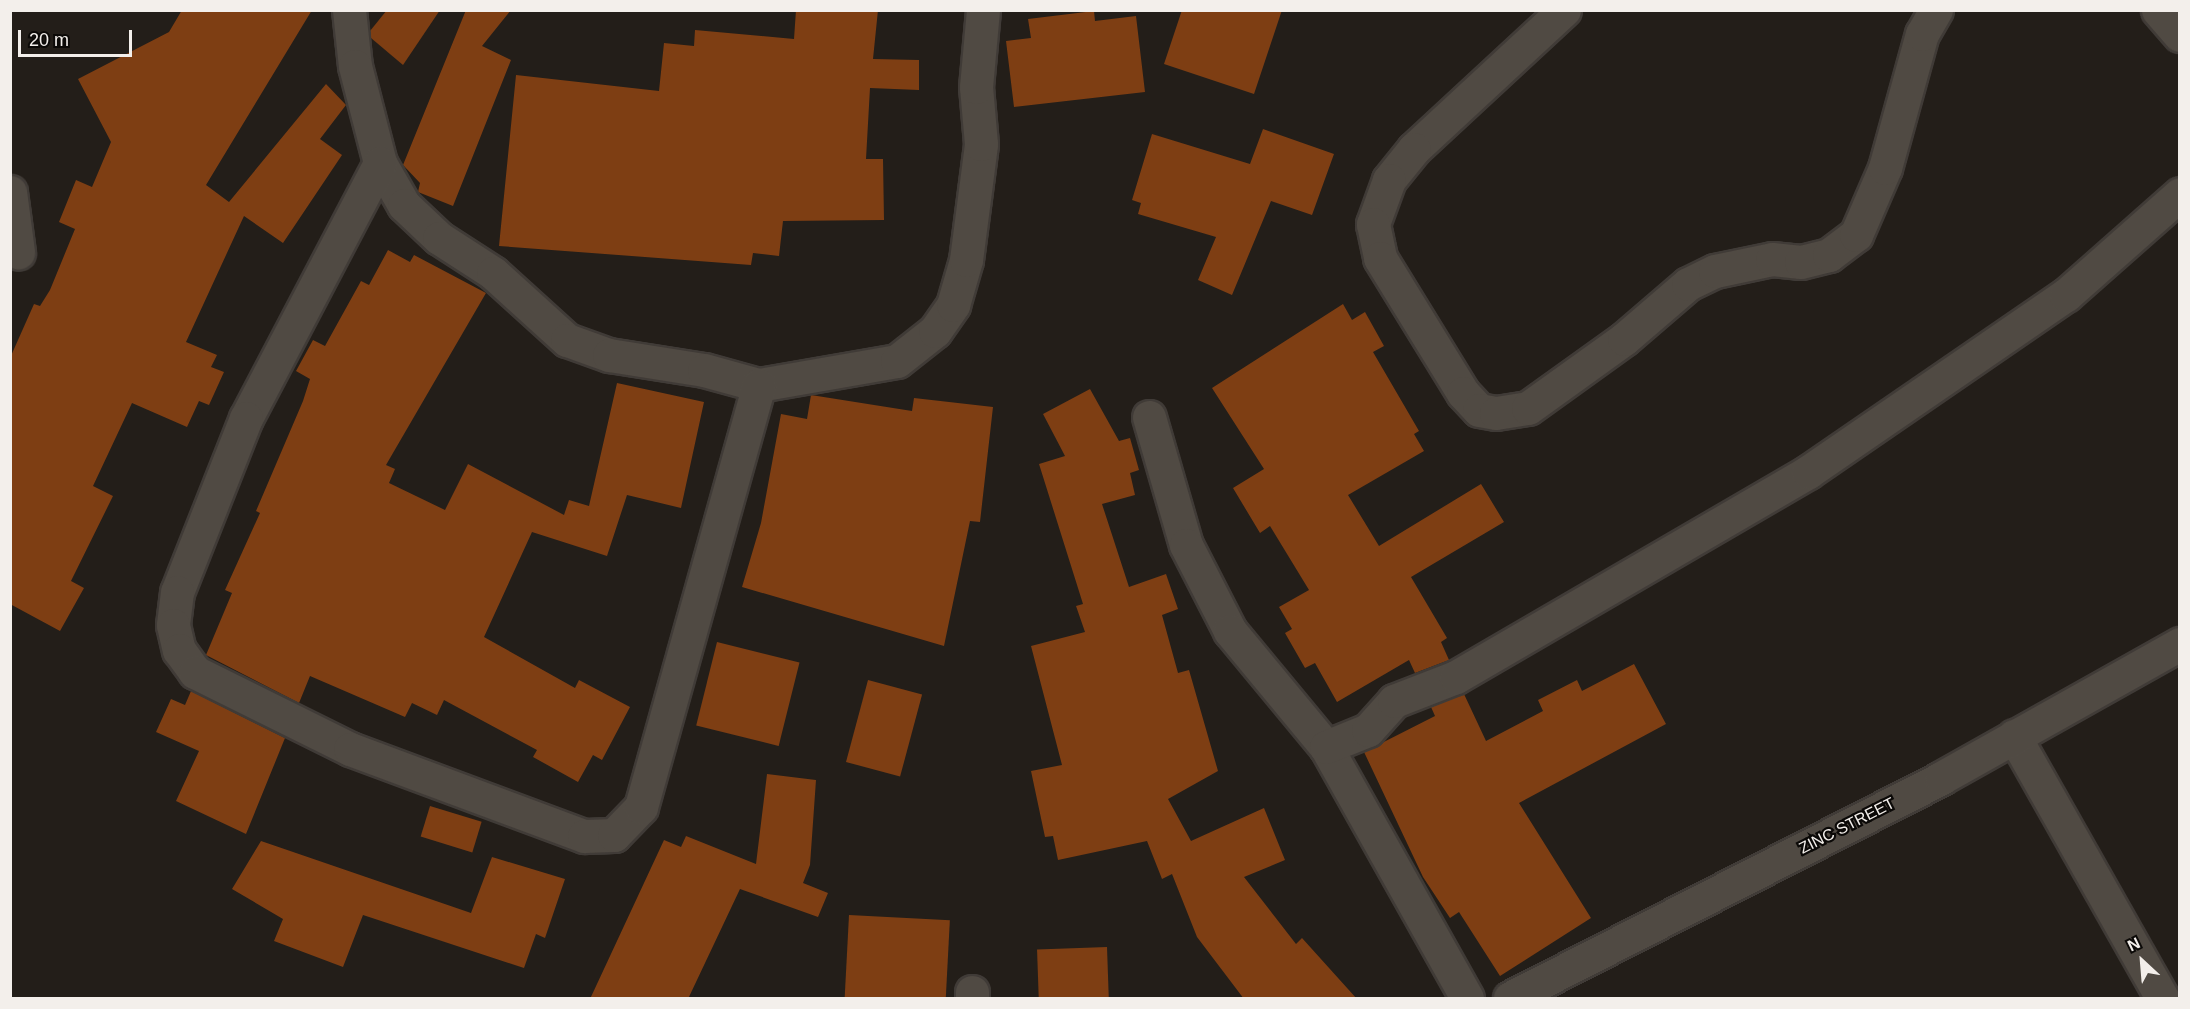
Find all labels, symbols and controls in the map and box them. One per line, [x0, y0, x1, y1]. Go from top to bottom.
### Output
scale bar [21, 18, 135, 56]
text: 20 m [29, 30, 69, 50]
street label: ZINC STREET [1796, 794, 1898, 858]
north arrow [2112, 931, 2172, 991]
text: N [2125, 934, 2143, 955]

